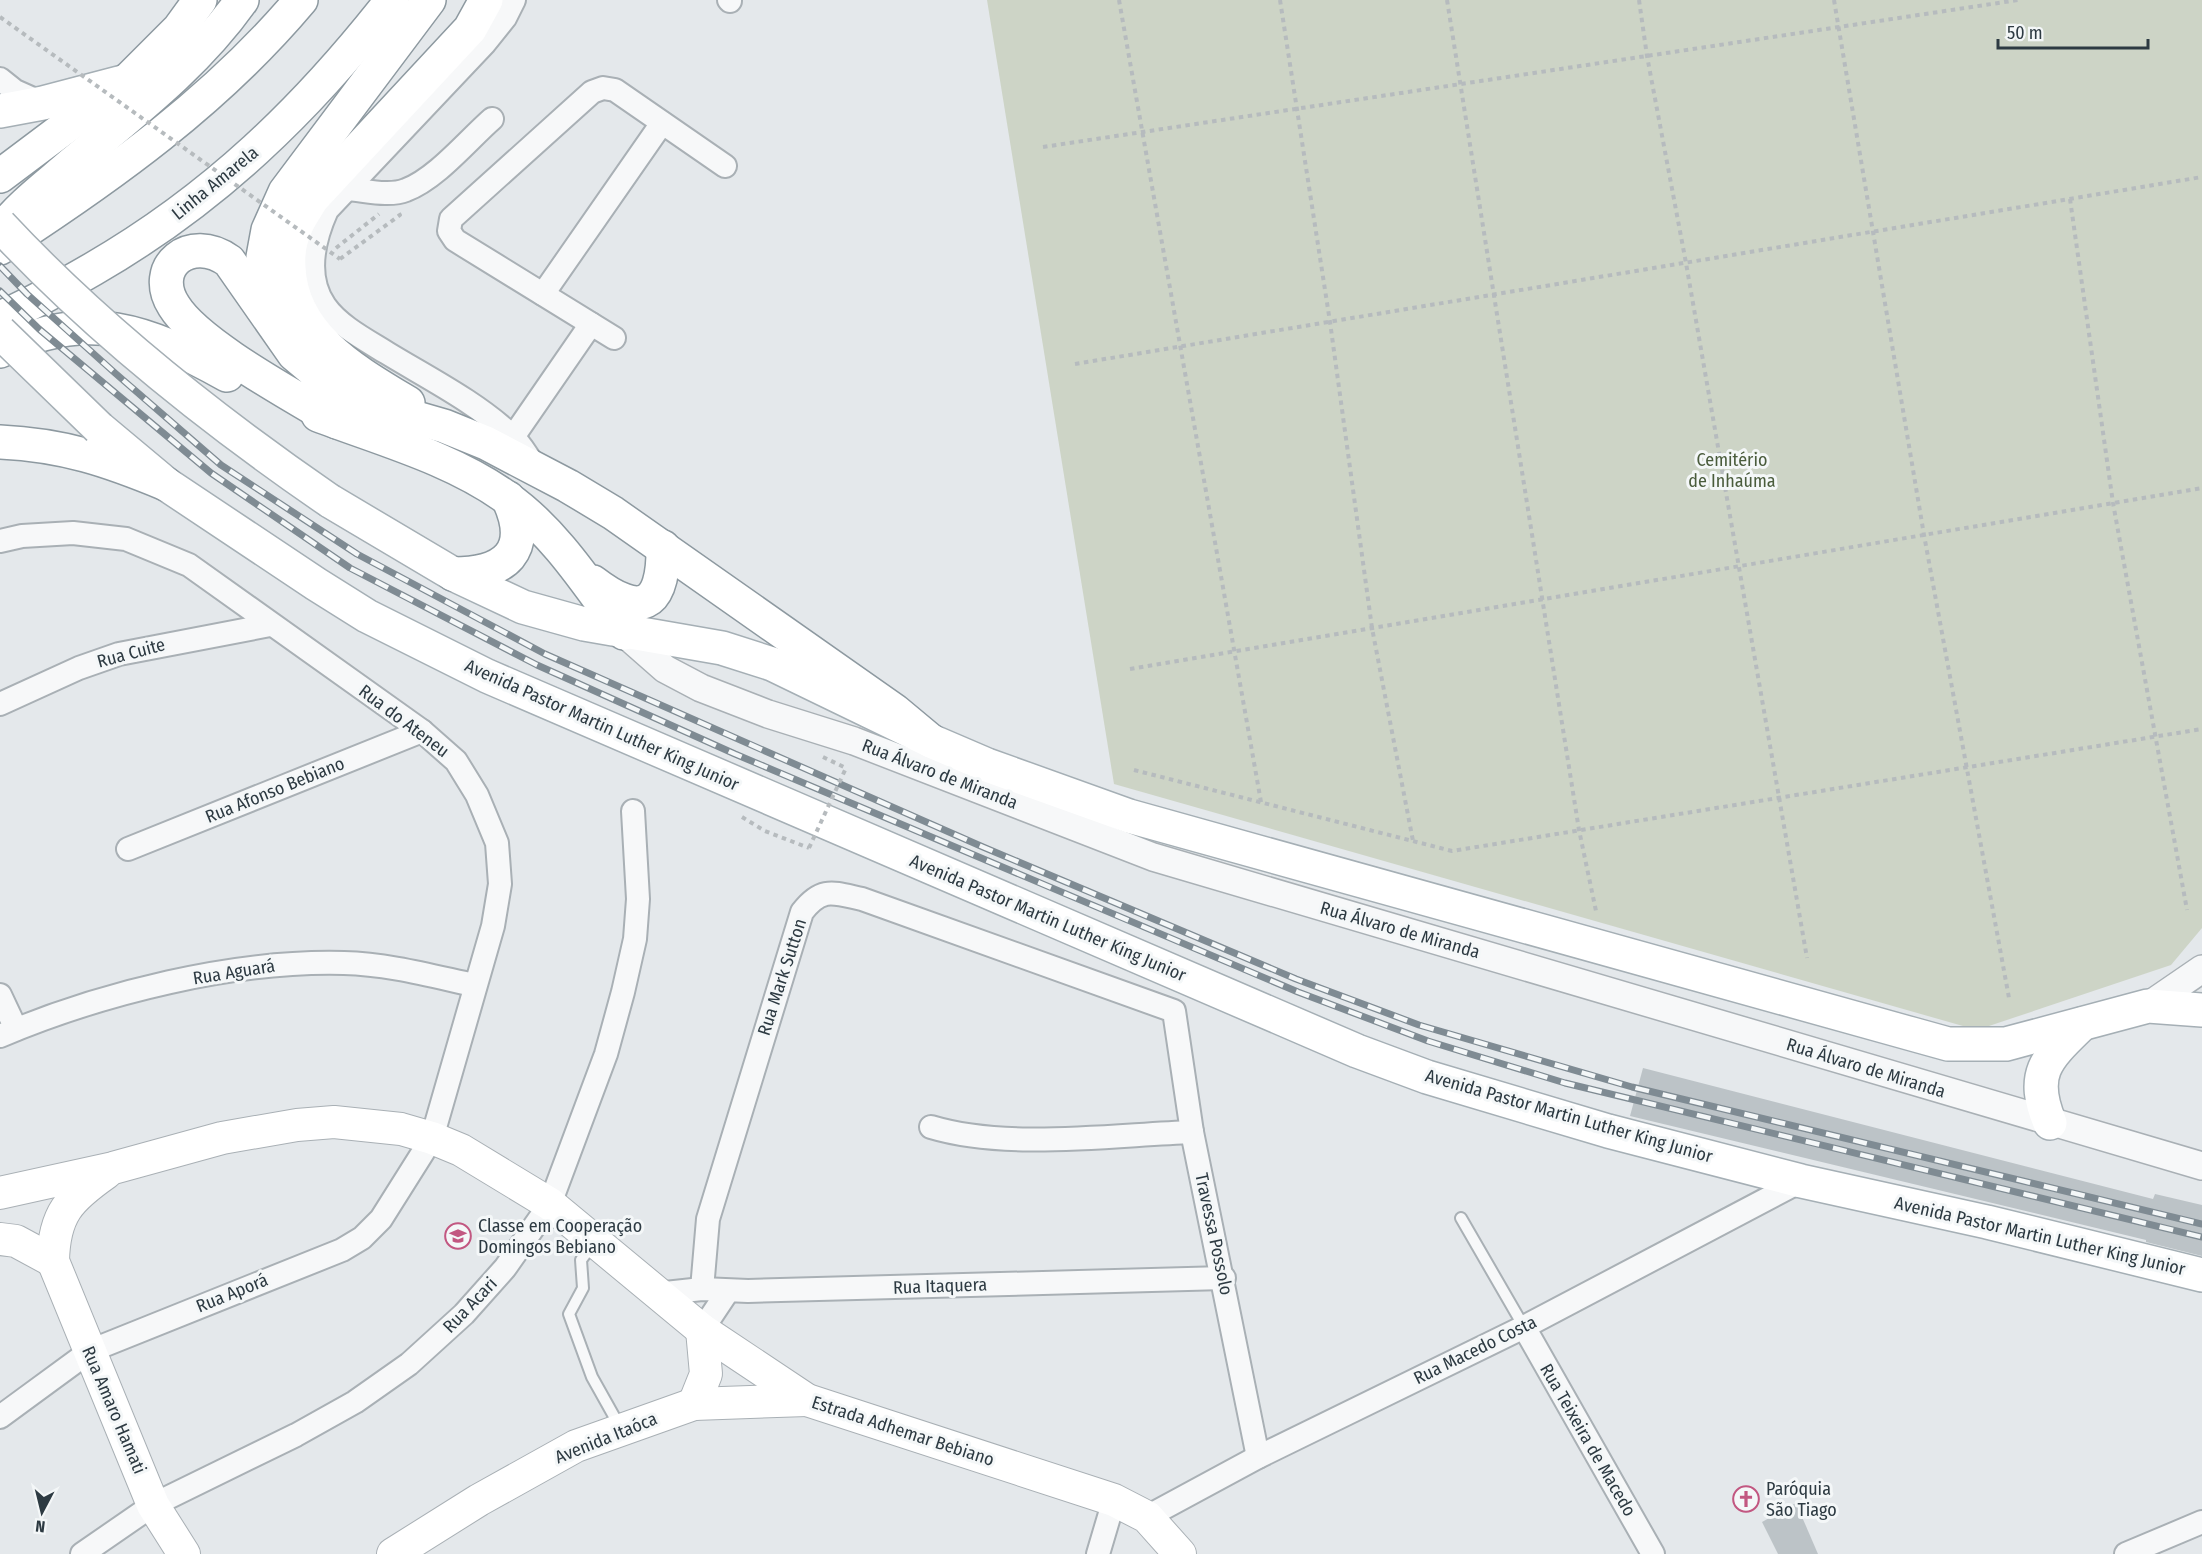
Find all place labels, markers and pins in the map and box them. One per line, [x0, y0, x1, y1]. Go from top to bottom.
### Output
place label: Classe em Cooperação Domingos Bebiano [478, 1215, 642, 1258]
school or university icon: Classe em Cooperação Domingos Bebiano [443, 1221, 473, 1251]
place label: Paróquia São Tiago [1766, 1478, 1837, 1521]
church icon: Paróquia São Tiago [1731, 1484, 1761, 1514]

